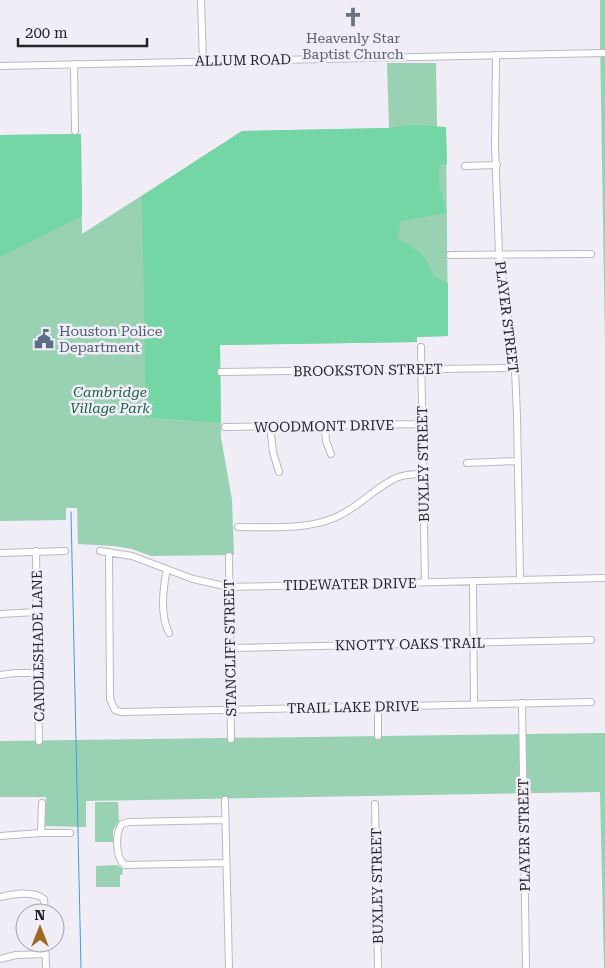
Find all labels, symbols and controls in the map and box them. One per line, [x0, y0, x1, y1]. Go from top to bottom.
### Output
church icon: Heavenly Star Baptist Church [342, 6, 364, 28]
scale bar [18, 15, 146, 47]
text: 200 m [25, 24, 68, 42]
place label: Heavenly Star Baptist Church [302, 30, 404, 62]
street label: ALLUM ROAD [195, 51, 291, 69]
street label: PLAYER STREET [492, 260, 522, 374]
place label: Houston Police Department [59, 323, 163, 355]
public building icon: Houston Police Department [33, 328, 55, 350]
street label: BROOKSTON STREET [293, 361, 443, 379]
park label: Cambridge Village Park [70, 384, 150, 416]
street label: BUXLEY STREET [414, 406, 432, 522]
street label: WOODMONT DRIVE [254, 417, 394, 435]
street label: CANDLESHADE LANE [29, 570, 47, 722]
street label: TIDEWATER DRIVE [283, 575, 417, 593]
street label: STANCLIFF STREET [221, 579, 239, 717]
street label: KNOTTY OAKS TRAIL [335, 635, 486, 653]
street label: TRAIL LAKE DRIVE [287, 698, 419, 716]
street label: PLAYER STREET [515, 778, 533, 892]
street label: BUXLEY STREET [368, 828, 386, 944]
north arrow [15, 903, 65, 953]
text: N [35, 907, 46, 923]

